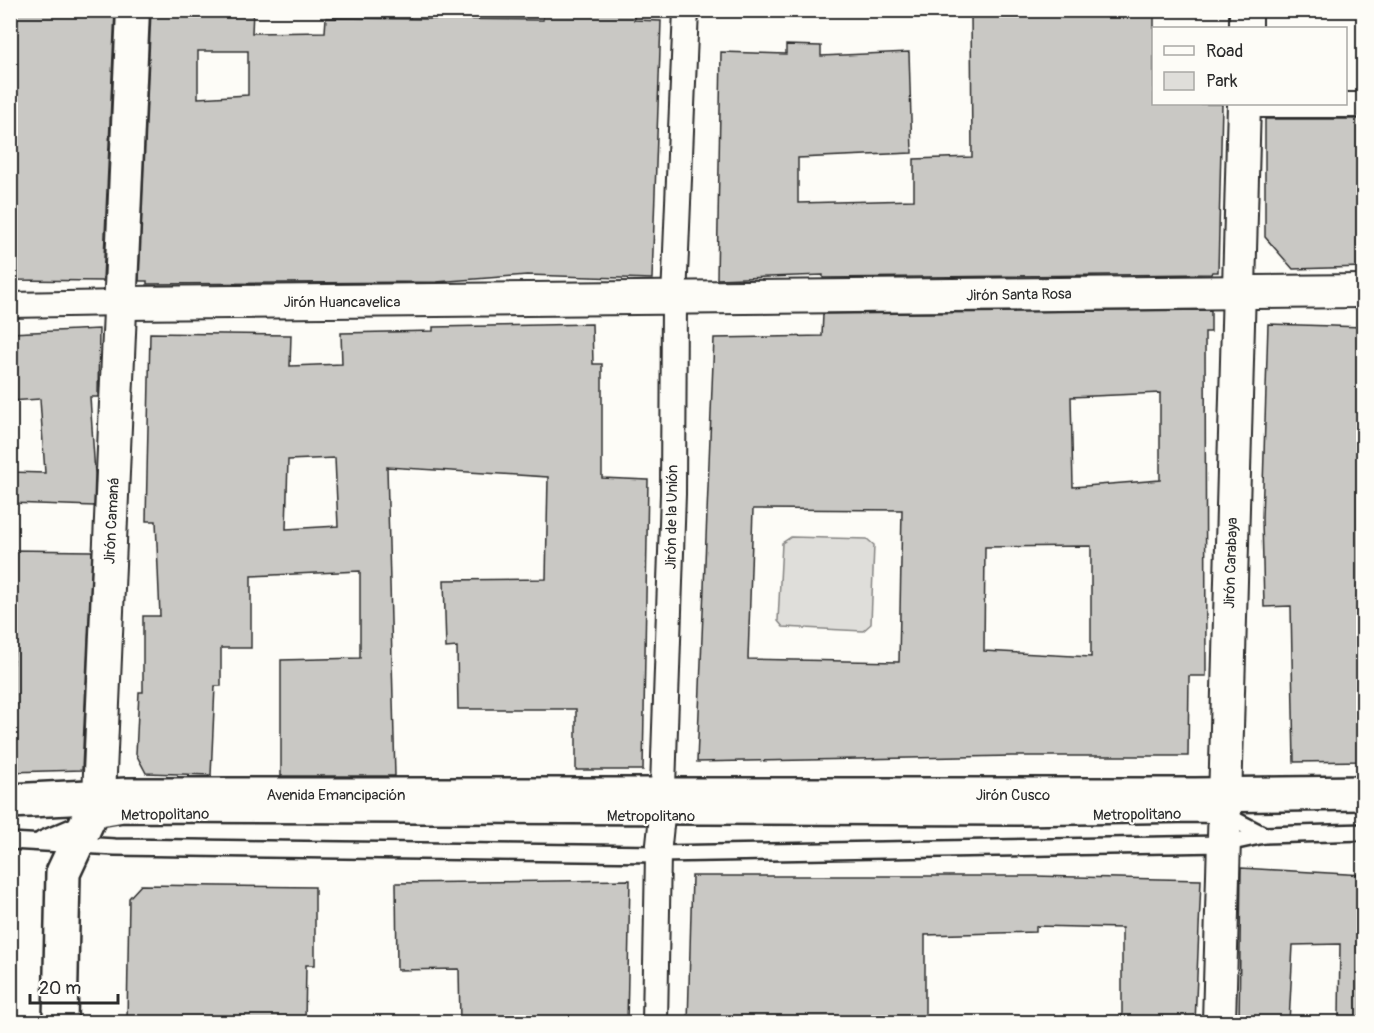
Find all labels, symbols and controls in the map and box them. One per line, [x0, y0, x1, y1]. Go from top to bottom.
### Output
legend [1152, 27, 1347, 105]
text: Road [1206, 40, 1243, 63]
text: Park [1206, 70, 1238, 93]
street label: Jirón Santa Rosa [966, 285, 1072, 305]
street label: Jirón Huancavelica [284, 293, 400, 312]
street label: Jirón de la Unión [662, 464, 682, 570]
street label: Jirón Camaná [100, 477, 124, 565]
street label: Jirón Carabaya [1220, 517, 1242, 609]
street label: Avenida Emancipación [267, 786, 405, 805]
street label: Jirón Cusco [976, 786, 1050, 805]
street label: Metropolitano [121, 805, 209, 825]
street label: Metropolitano [1093, 805, 1181, 825]
street label: Metropolitano [607, 807, 695, 826]
scale bar [30, 967, 118, 1005]
text: 20 m [39, 977, 81, 1000]

